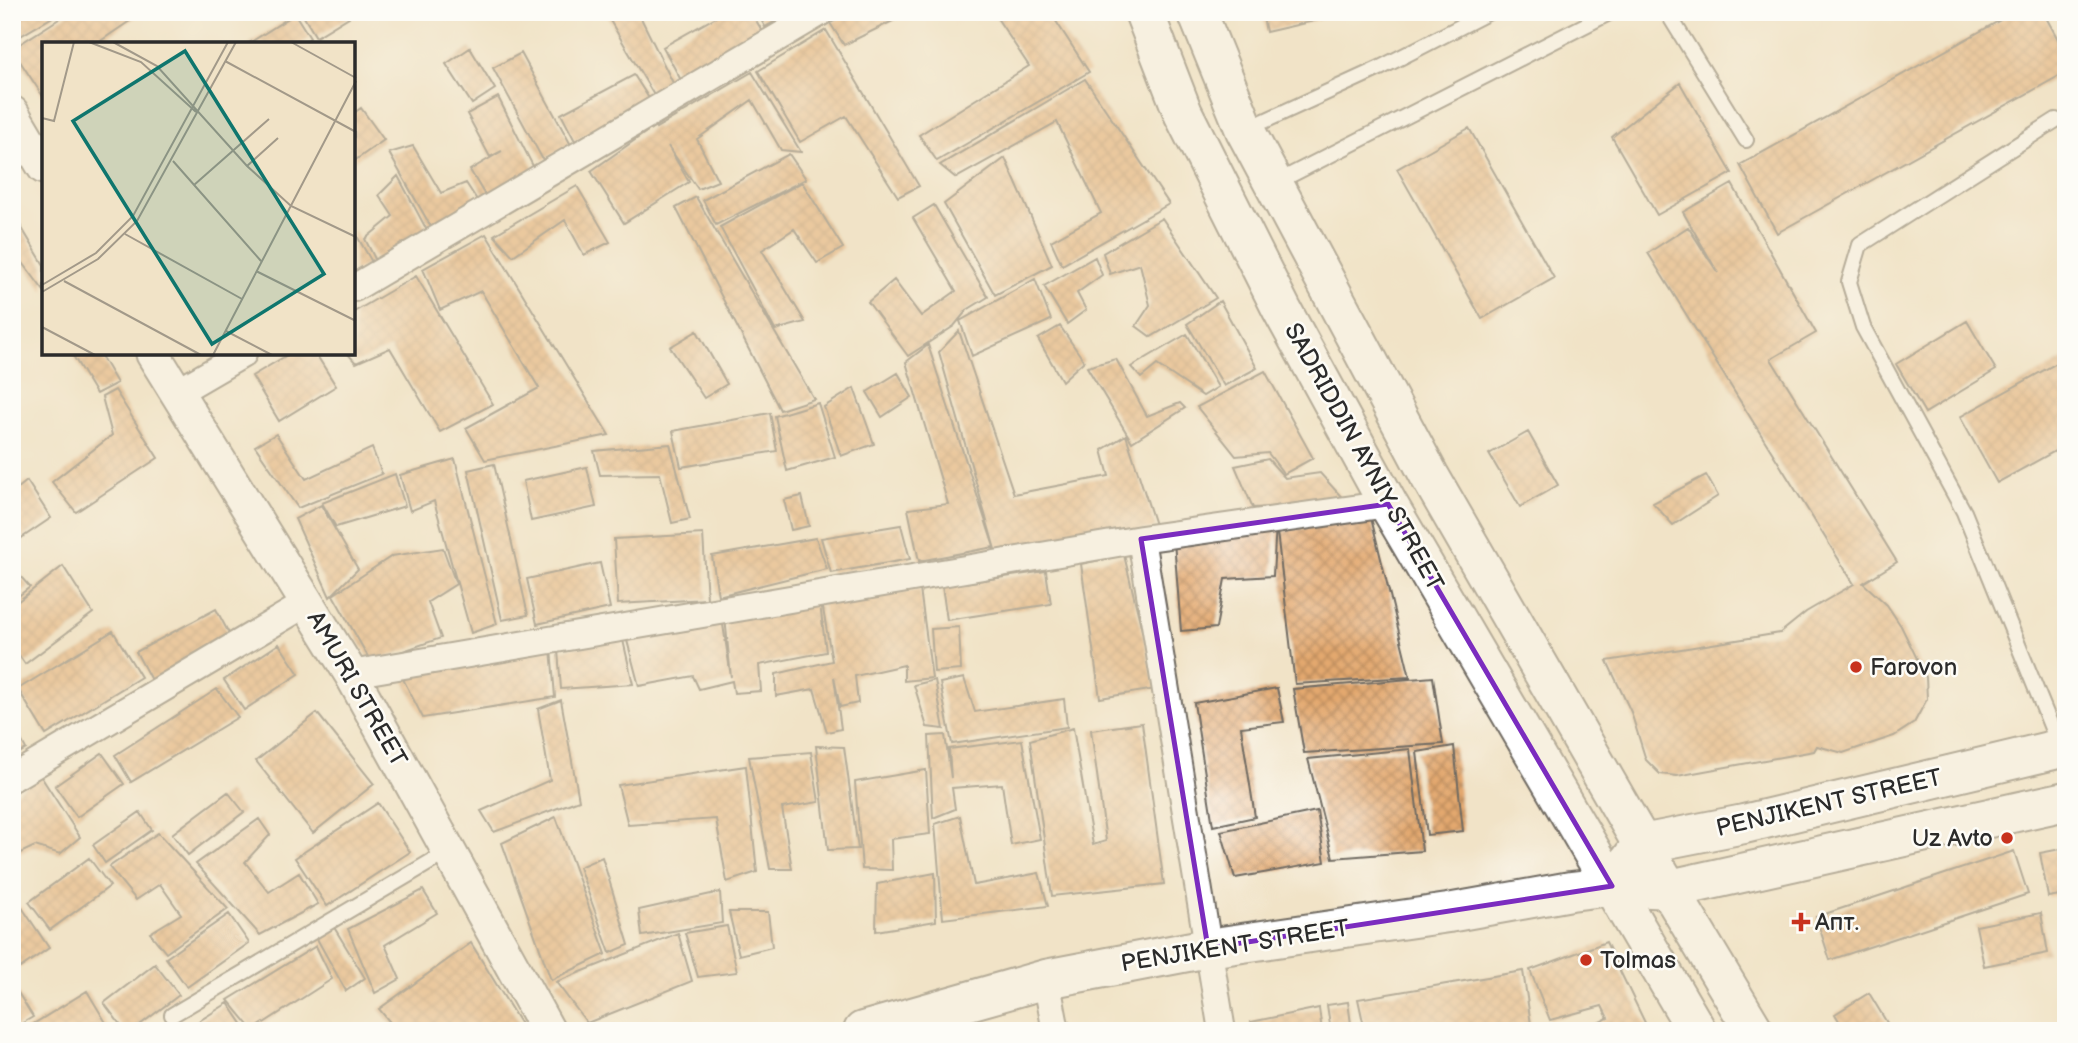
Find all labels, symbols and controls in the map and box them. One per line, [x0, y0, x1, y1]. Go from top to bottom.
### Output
inset map [42, 42, 355, 355]
street label: SADRIDDIN AYNIY STREET [1278, 318, 1450, 596]
street label: AMURI STREET [301, 606, 414, 773]
place label: Farovon [1870, 653, 1957, 682]
marker: Farovon [1848, 659, 1864, 675]
street label: PENJIKENT STREET [1713, 763, 1945, 843]
place label: Uz Avto [1912, 824, 1993, 853]
marker: Uz Avto [1999, 830, 2015, 846]
place label: Апт. [1814, 908, 1859, 937]
street label: PENJIKENT STREET [1119, 914, 1352, 978]
marker: Апт. [1793, 914, 1809, 930]
place label: Tolmas [1600, 946, 1676, 975]
marker: Tolmas [1578, 952, 1594, 968]

